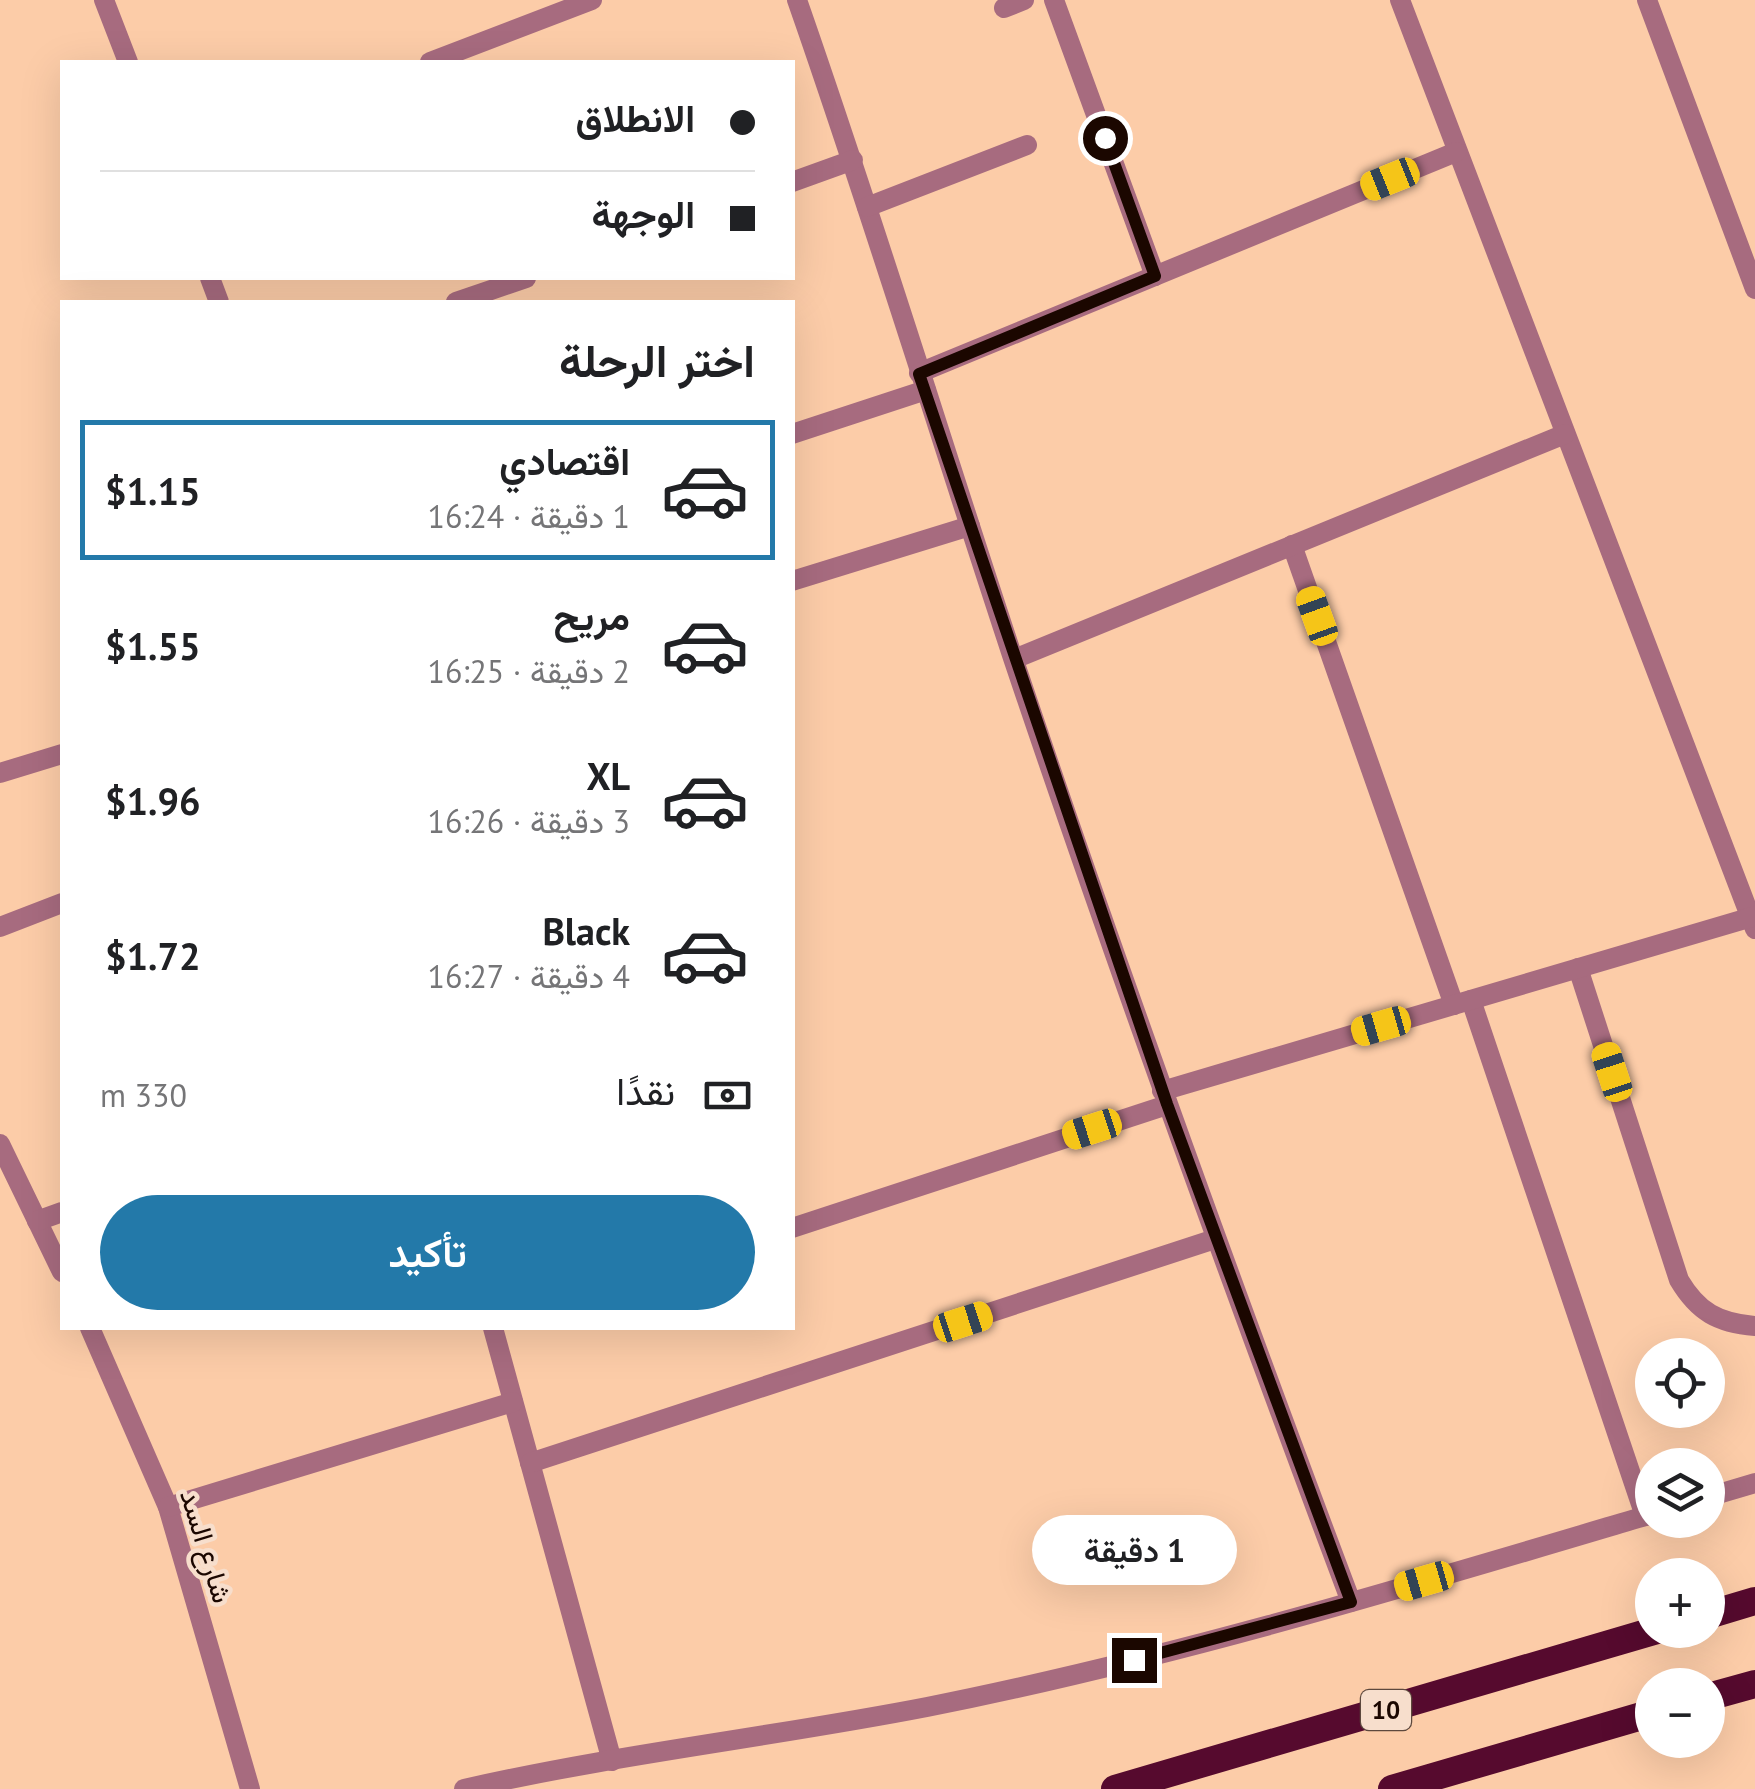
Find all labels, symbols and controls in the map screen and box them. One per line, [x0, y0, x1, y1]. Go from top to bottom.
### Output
text: الانطلاق [576, 93, 695, 142]
route start [1083, 116, 1128, 161]
car [1357, 154, 1423, 204]
text: الوجهة [592, 189, 695, 238]
text: اختر الرحلة [559, 331, 755, 389]
text: اقتصادي [499, 436, 630, 485]
icon: car [660, 445, 750, 535]
text: $1.15 [105, 466, 201, 515]
text: 1 دقيقة · 16:24 [428, 495, 630, 537]
car [1293, 583, 1341, 649]
text: مريح [554, 591, 630, 640]
icon: car [660, 600, 750, 690]
text: $1.55 [105, 621, 201, 670]
text: 2 دقيقة · 16:25 [428, 650, 630, 692]
text: XL [586, 751, 630, 800]
icon: car [660, 755, 750, 845]
text: $1.96 [105, 776, 201, 825]
text: 3 دقيقة · 16:26 [428, 800, 630, 842]
text: Black [542, 906, 630, 955]
icon: car [660, 910, 750, 1000]
text: $1.72 [105, 931, 201, 980]
text: 4 دقيقة · 16:27 [428, 955, 630, 997]
car [1348, 1003, 1414, 1049]
car [1588, 1039, 1636, 1105]
text: نقدًا [616, 1066, 675, 1115]
icon: cash [700, 1068, 755, 1123]
text: 330 m [100, 1074, 187, 1116]
car [1059, 1105, 1125, 1153]
button: تأكيد [100, 1195, 755, 1310]
car [930, 1298, 996, 1346]
map controls [1635, 1338, 1725, 1758]
button: locate [1635, 1338, 1725, 1428]
button: layers [1635, 1448, 1725, 1538]
street label: شارع السد [171, 1485, 242, 1608]
callout: 1 دقيقة [1032, 1515, 1236, 1585]
text: 1 دقيقة [1084, 1529, 1185, 1571]
car [1391, 1558, 1457, 1604]
button: + [1635, 1558, 1725, 1648]
route end [1112, 1638, 1157, 1683]
button: − [1635, 1668, 1725, 1758]
road number: 10 [1361, 1690, 1411, 1730]

